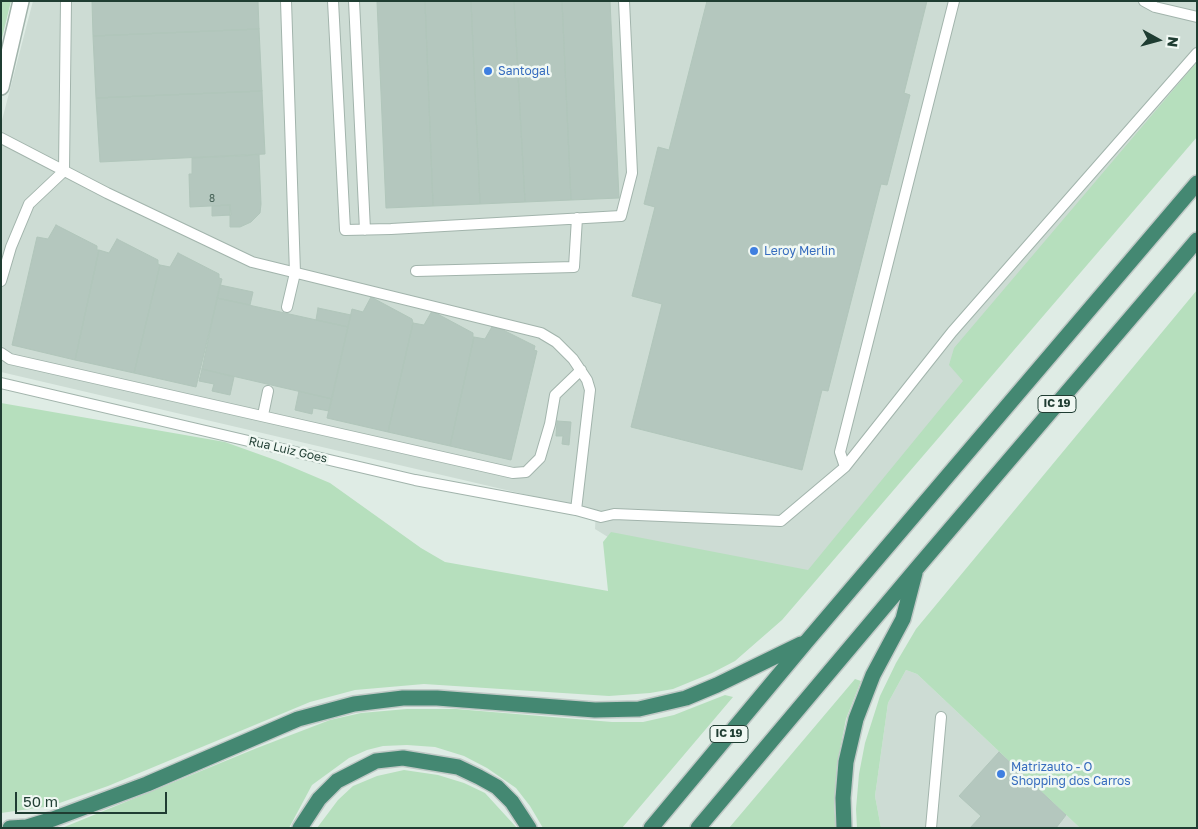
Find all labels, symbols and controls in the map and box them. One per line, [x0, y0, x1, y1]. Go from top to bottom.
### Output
north arrow [1133, 15, 1183, 65]
text: N [1164, 36, 1182, 48]
place label: Santogal [498, 64, 550, 78]
marker: Santogal [482, 65, 494, 77]
house number: 8 [209, 193, 215, 205]
place label: Leroy Merlin [764, 244, 835, 258]
marker: Leroy Merlin [748, 245, 760, 257]
road number: IC 19 [1038, 396, 1076, 412]
street label: Rua Luiz Goes [247, 434, 329, 466]
road number: IC 19 [710, 726, 748, 742]
place label: Matrizauto - O Shopping dos Carros [1011, 760, 1131, 788]
marker: Matrizauto - O Shopping dos Carros [995, 768, 1007, 780]
scale bar [18, 782, 170, 814]
text: 50 m [23, 792, 58, 810]

